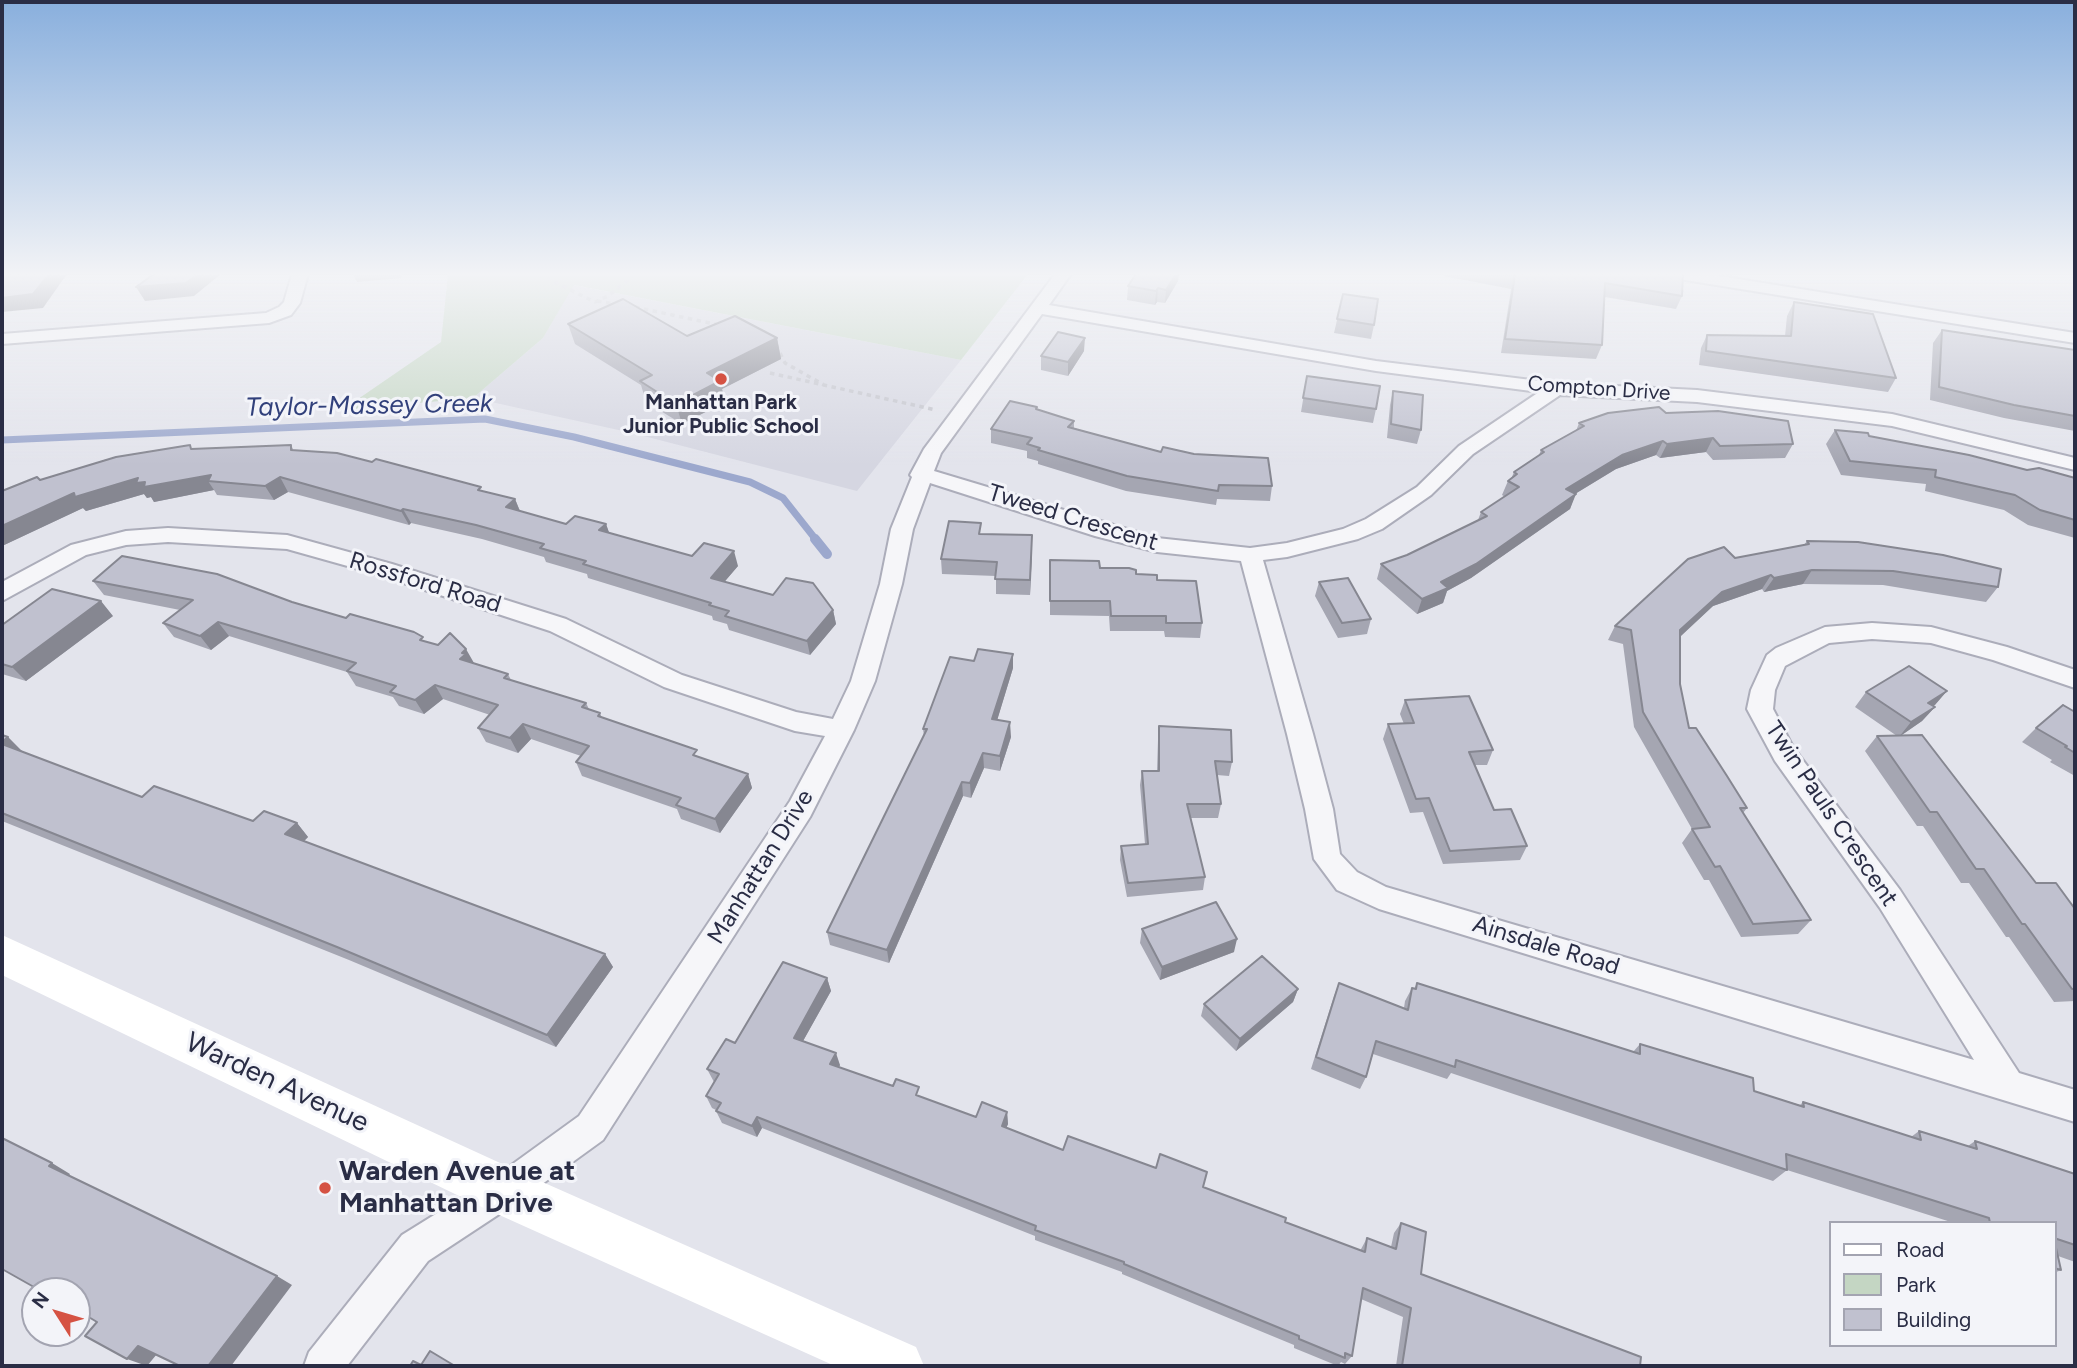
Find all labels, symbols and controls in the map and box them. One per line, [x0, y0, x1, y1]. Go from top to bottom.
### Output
marker: Manhattan Park Junior Public School [713, 371, 729, 387]
street label: Compton Drive [1527, 371, 1671, 407]
water label: Taylor-Massey Creek [245, 388, 493, 424]
place label: Manhattan Park Junior Public School [623, 390, 819, 440]
street label: Tweed Crescent [985, 479, 1161, 557]
street label: Rossford Road [346, 546, 504, 620]
street label: Twin Pauls Crescent [1758, 716, 1904, 912]
street label: Manhattan Drive [702, 784, 820, 950]
street label: Ainsdale Road [1469, 910, 1623, 982]
street label: Warden Avenue [180, 1026, 374, 1140]
place label: Warden Avenue at Manhattan Drive [339, 1155, 575, 1221]
marker: Warden Avenue at Manhattan Drive [317, 1180, 333, 1196]
legend [1828, 1221, 2056, 1347]
text: Road [1896, 1237, 1944, 1262]
text: Park [1896, 1272, 1936, 1297]
north arrow [21, 1277, 91, 1347]
text: N [27, 1287, 54, 1313]
text: Building [1896, 1307, 1971, 1332]

